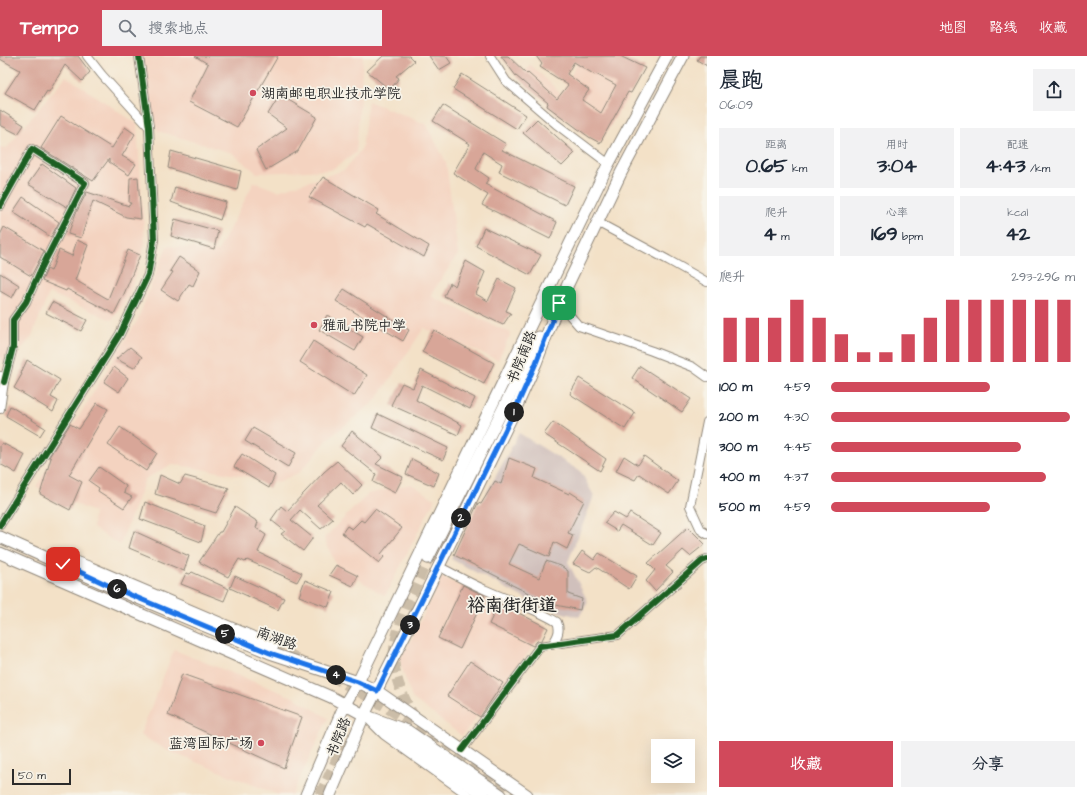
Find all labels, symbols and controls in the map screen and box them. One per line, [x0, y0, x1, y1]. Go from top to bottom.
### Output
search box [102, 10, 382, 46]
text: Tempo [20, 15, 78, 42]
icon: search [116, 17, 138, 39]
text: 搜索地点 [148, 18, 208, 39]
text: 地图 [939, 18, 967, 38]
text: 路线 [989, 18, 1017, 38]
text: 收藏 [1039, 18, 1067, 38]
text: 晨跑 [719, 65, 763, 96]
button: share [1033, 69, 1075, 111]
place label: 湖南邮电职业技术学院 [261, 84, 401, 104]
marker: 湖南邮电职业技术学院 [248, 88, 258, 98]
text: 06:09 [719, 96, 753, 114]
text: 距离 [765, 137, 787, 152]
text: 用时 [886, 137, 908, 152]
text: 配速 [1007, 137, 1029, 152]
text: 0.65 [745, 152, 788, 180]
text: 3:04 [877, 152, 917, 180]
text: 4:43 [985, 152, 1026, 180]
text: km [788, 161, 807, 176]
text: /km [1026, 161, 1050, 176]
text: 爬升 [765, 205, 787, 220]
text: 心率 [886, 205, 908, 220]
text: kcal [1007, 205, 1028, 220]
text: 4 [763, 220, 777, 248]
text: 169 [871, 220, 898, 248]
text: 42 [1005, 220, 1030, 248]
text: m [777, 229, 790, 244]
text: bpm [898, 229, 923, 244]
text: 爬升 [719, 268, 745, 286]
text: 293–296 m [1011, 268, 1075, 286]
pin [542, 286, 576, 320]
icon: arrive [548, 292, 570, 314]
place label: 雅礼书院中学 [322, 316, 406, 336]
marker: 雅礼书院中学 [309, 320, 319, 330]
street label: 书院南路 [502, 328, 542, 387]
text: 100 m [719, 378, 752, 396]
text: 4:59 [783, 378, 811, 396]
pin: 1 [504, 402, 524, 422]
text: 1 [513, 404, 515, 419]
text: 200 m [719, 408, 758, 426]
text: 4:30 [783, 408, 809, 426]
text: 300 m [719, 438, 757, 456]
text: 4:45 [783, 438, 812, 456]
text: 400 m [719, 468, 760, 486]
text: 4:37 [783, 468, 809, 486]
text: 500 m [719, 498, 760, 516]
text: 4:59 [783, 498, 811, 516]
pin: 2 [451, 508, 471, 528]
text: 2 [458, 510, 464, 525]
pin [46, 547, 80, 581]
icon: check [52, 553, 74, 575]
pin: 6 [107, 579, 127, 599]
text: 6 [114, 581, 120, 596]
district label: 裕南街街道 [467, 593, 557, 618]
pin: 3 [400, 615, 420, 635]
text: 3 [407, 617, 413, 632]
street label: 南湖路 [254, 622, 300, 656]
pin: 5 [215, 624, 235, 644]
text: 5 [221, 626, 229, 641]
pin: 4 [326, 665, 346, 685]
text: 4 [332, 667, 340, 682]
street label: 书院路 [322, 714, 356, 761]
place label: 蓝湾国际广场 [169, 734, 253, 754]
marker: 蓝湾国际广场 [256, 738, 266, 748]
map controls [651, 739, 695, 783]
button: layers [651, 739, 695, 783]
button: 收藏 [719, 741, 893, 787]
button: 分享 [901, 741, 1075, 787]
scale bar [12, 767, 71, 786]
text: 50 m [18, 768, 46, 783]

